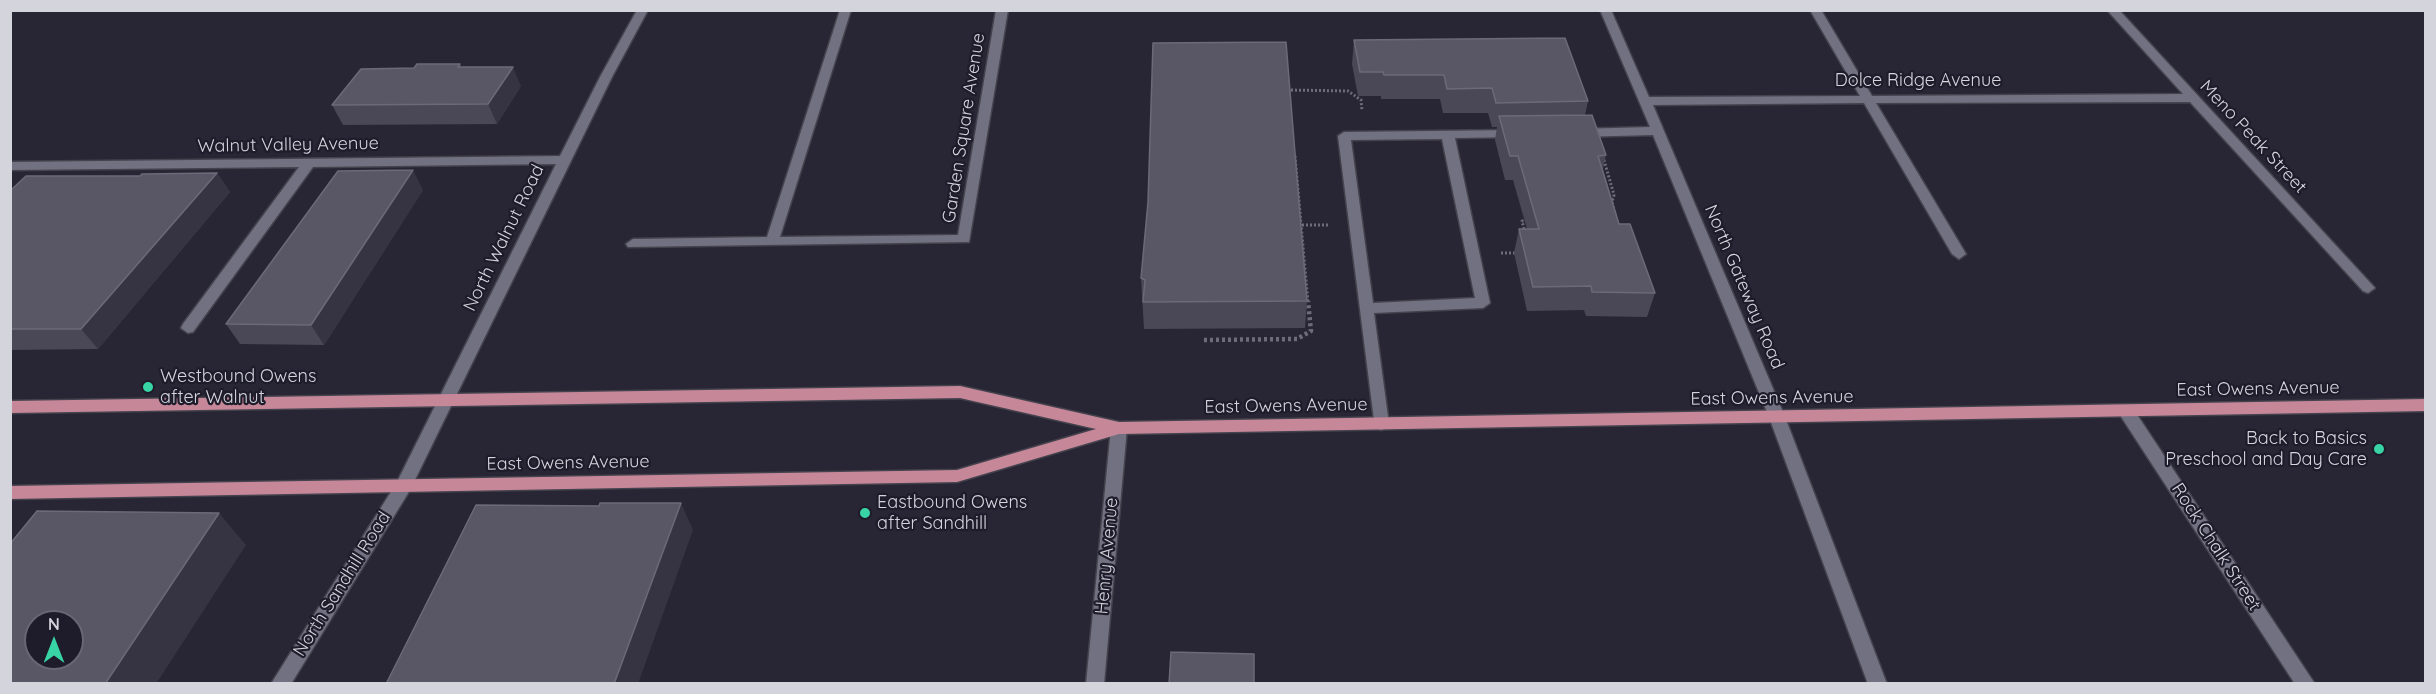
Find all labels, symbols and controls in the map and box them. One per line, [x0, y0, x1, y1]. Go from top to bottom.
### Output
street label: Garden Square Avenue [938, 32, 990, 224]
street label: Dolce Ridge Avenue [1835, 70, 2001, 92]
street label: Meno Peak Street [2195, 76, 2311, 198]
street label: Walnut Valley Avenue [197, 133, 379, 157]
street label: North Walnut Road [459, 161, 549, 315]
street label: North Gateway Road [1700, 202, 1788, 372]
place label: Westbound Owens after Walnut [160, 366, 316, 409]
street label: East Owens Avenue [2176, 377, 2340, 401]
marker: Westbound Owens after Walnut [141, 380, 155, 394]
street label: East Owens Avenue [1690, 386, 1854, 410]
street label: East Owens Avenue [1204, 394, 1368, 418]
place label: Back to Basics Preschool and Day Care [2165, 428, 2367, 470]
marker: Back to Basics Preschool and Day Care [2372, 442, 2386, 456]
street label: East Owens Avenue [486, 451, 650, 475]
street label: Rock Chalk Street [2167, 479, 2265, 615]
place label: Eastbound Owens after Sandhill [877, 492, 1027, 534]
street label: Henry Avenue [1091, 497, 1123, 615]
marker: Eastbound Owens after Sandhill [858, 506, 872, 520]
street label: North Sandhill Road [289, 508, 395, 660]
north arrow [24, 610, 84, 670]
text: N [48, 614, 60, 634]

